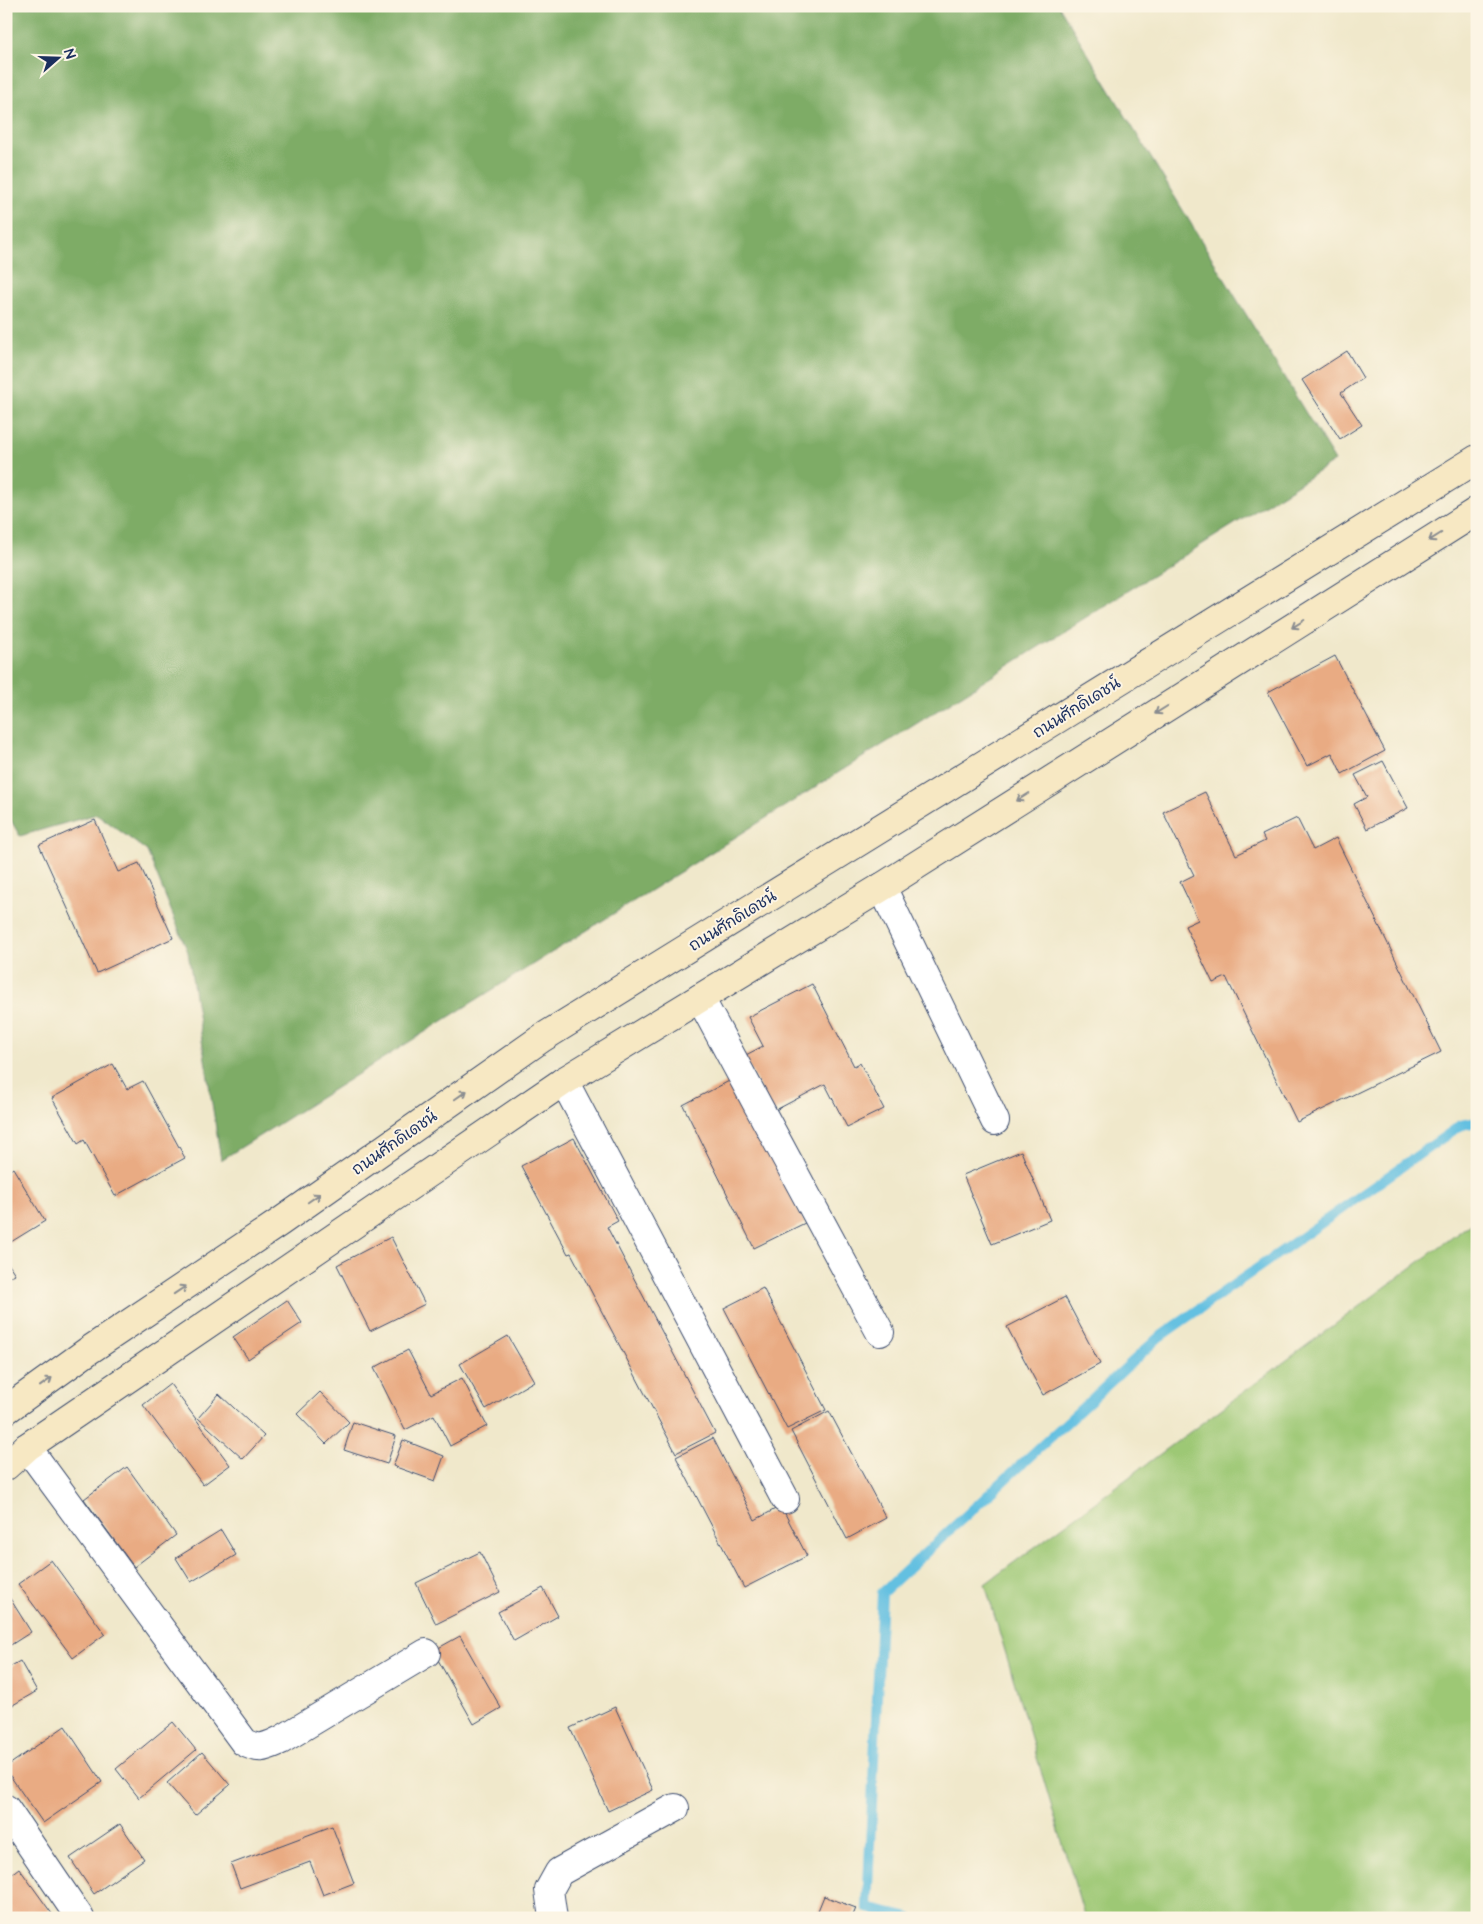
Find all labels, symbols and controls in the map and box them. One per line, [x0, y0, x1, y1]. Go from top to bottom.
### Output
north arrow [32, 32, 82, 82]
text: N [58, 46, 80, 62]
one-way arrow [1429, 532, 1443, 542]
one-way arrow [1291, 618, 1305, 629]
street label: ถนนศักดิเดชน์ [1028, 671, 1125, 744]
one-way arrow [1154, 706, 1168, 716]
one-way arrow [1017, 792, 1031, 802]
street label: ถนนศักดิเดชน์ [684, 884, 781, 957]
one-way arrow [454, 1090, 468, 1100]
street label: ถนนศักดิเดชน์ [347, 1104, 442, 1180]
one-way arrow [307, 1193, 320, 1204]
one-way arrow [172, 1285, 186, 1295]
one-way arrow [39, 1377, 53, 1387]

